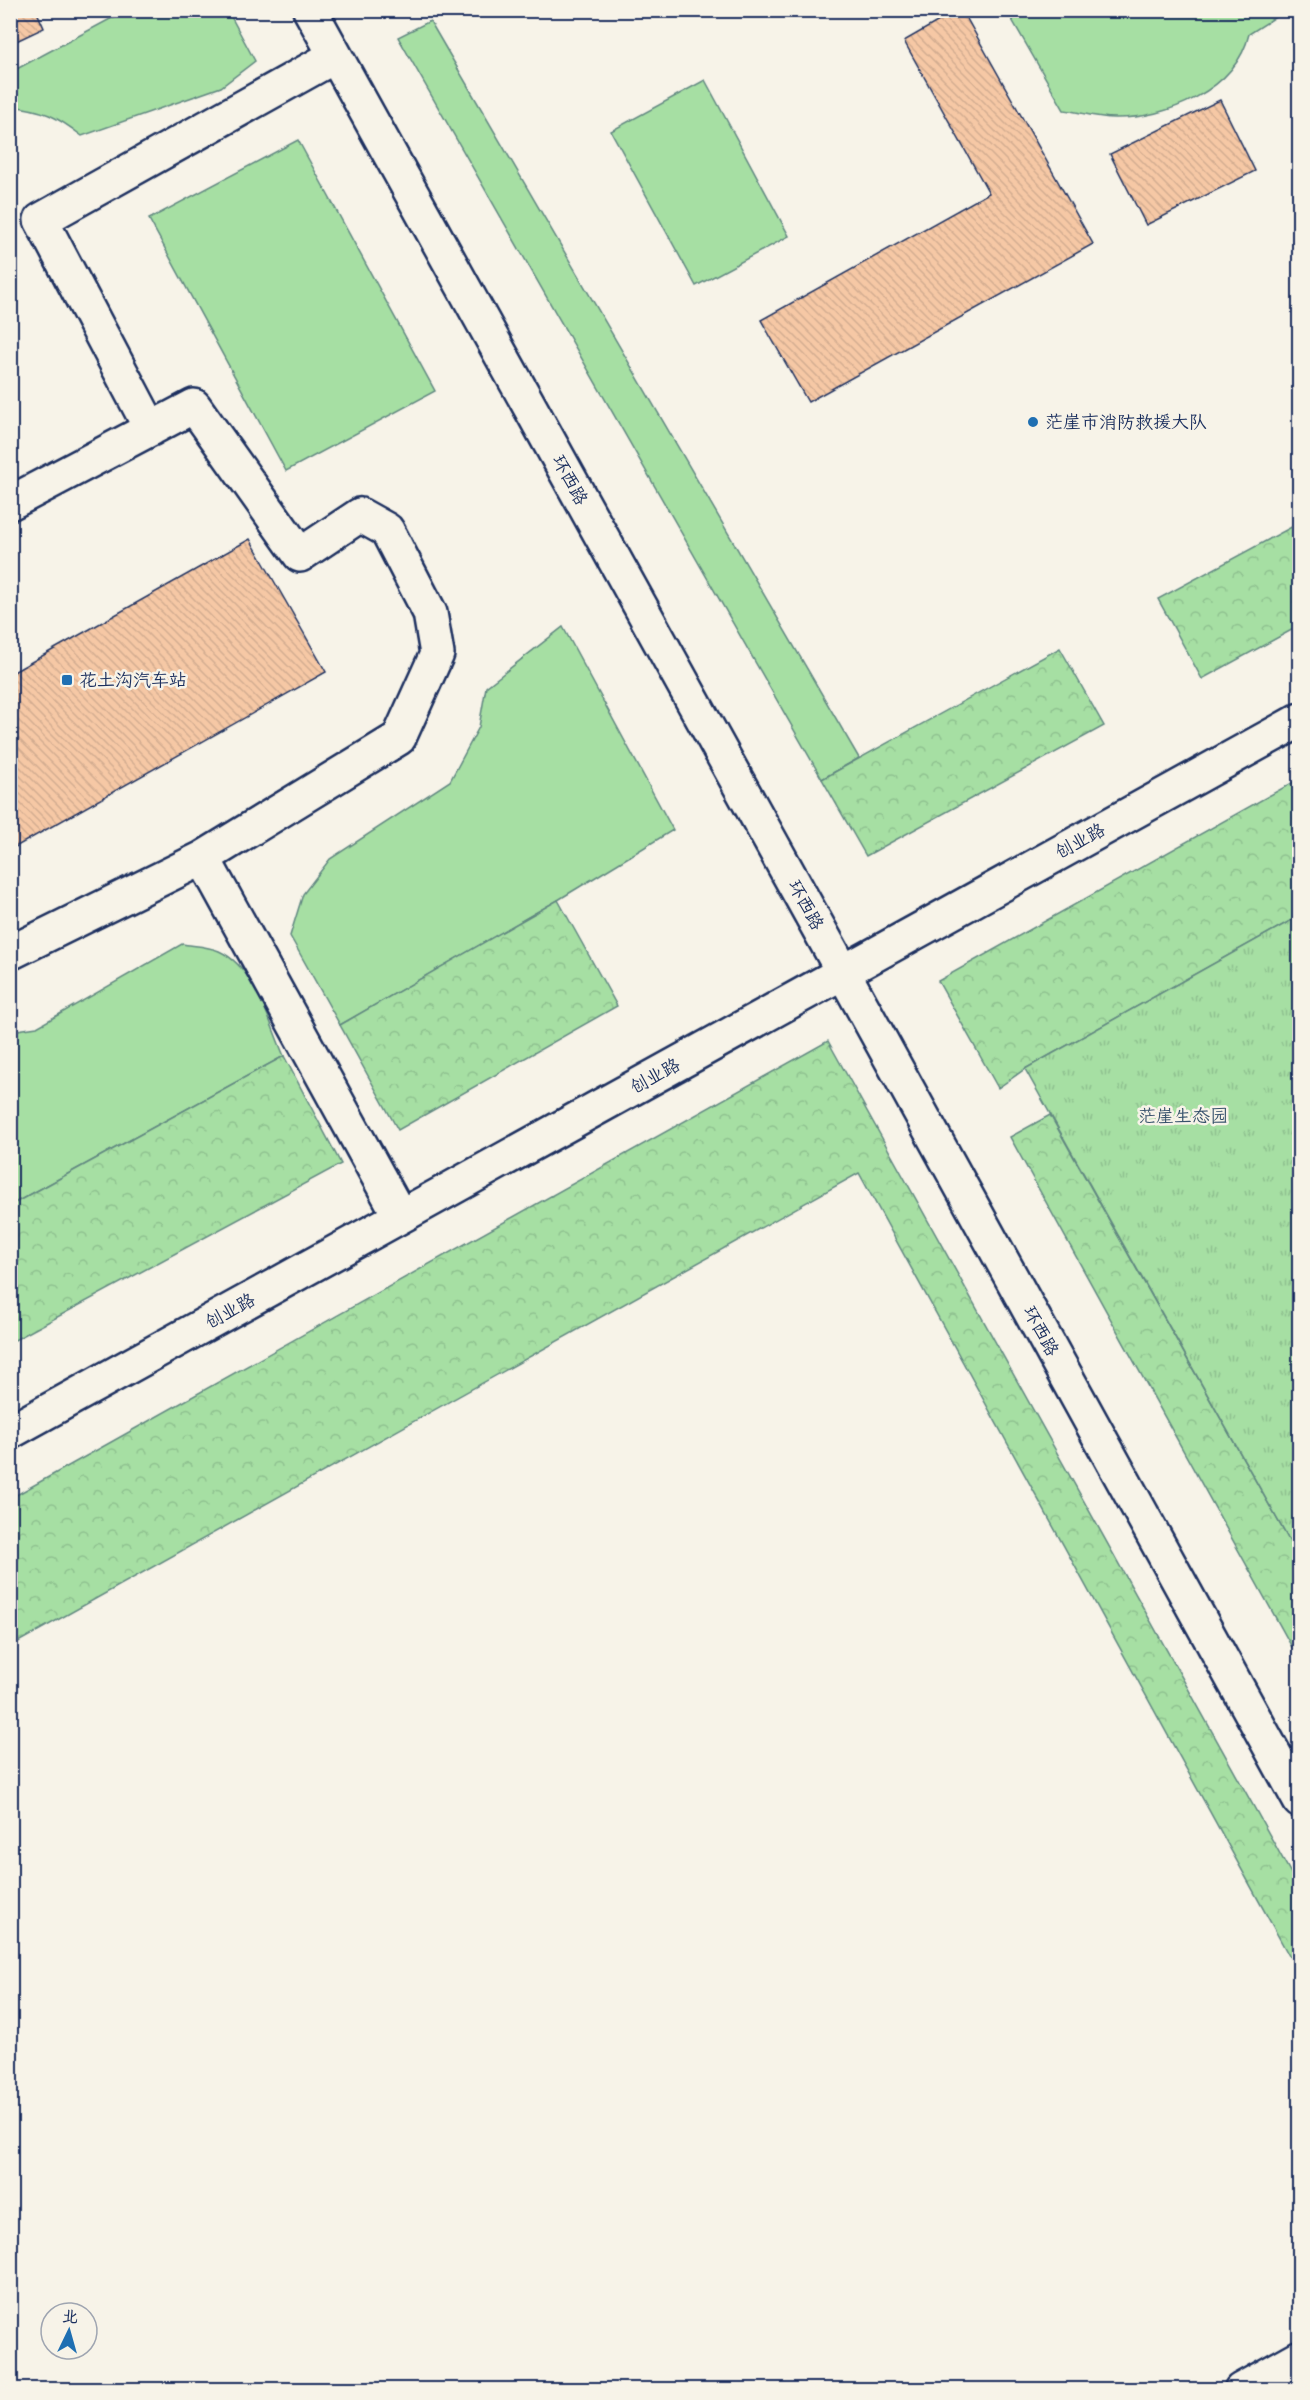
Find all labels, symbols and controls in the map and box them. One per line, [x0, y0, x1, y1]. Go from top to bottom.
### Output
place label: 茫崖市消防救援大队 [1045, 413, 1207, 435]
marker: 茫崖市消防救援大队 [1026, 415, 1040, 429]
street label: 环西路 [546, 452, 591, 510]
place label: 花土沟汽车站 [79, 671, 187, 693]
marker: 花土沟汽车站 [60, 673, 74, 687]
street label: 创业路 [1052, 820, 1110, 865]
street label: 环西路 [782, 877, 827, 935]
street label: 创业路 [627, 1055, 685, 1100]
park label: 茫崖生态园 [1138, 1107, 1228, 1129]
street label: 创业路 [202, 1290, 260, 1335]
street label: 环西路 [1017, 1303, 1062, 1361]
north arrow [39, 2301, 99, 2361]
text: 北 [61, 2308, 79, 2330]

